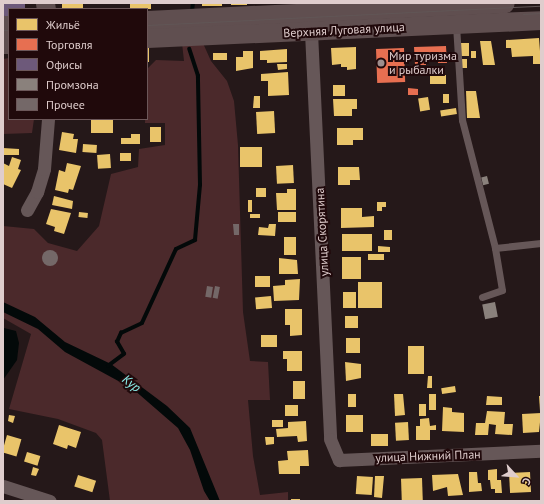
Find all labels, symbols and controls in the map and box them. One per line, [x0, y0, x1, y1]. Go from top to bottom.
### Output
legend [8, 8, 148, 120]
text: Жильё [46, 17, 80, 32]
street label: Верхняя Луговая улица [283, 20, 405, 40]
text: Торговля [46, 37, 92, 52]
place label: Мир туризма и рыбалки [389, 49, 457, 77]
text: Офисы [46, 57, 82, 72]
marker: Мир туризма и рыбалки [376, 58, 386, 68]
text: Промзона [46, 77, 99, 92]
text: Прочее [46, 97, 85, 112]
street label: улица Скорятина [312, 187, 332, 277]
water label: Кур [119, 372, 143, 396]
street label: улица Нижний План [375, 447, 481, 465]
north arrow [496, 456, 536, 496]
text: С [519, 475, 534, 487]

